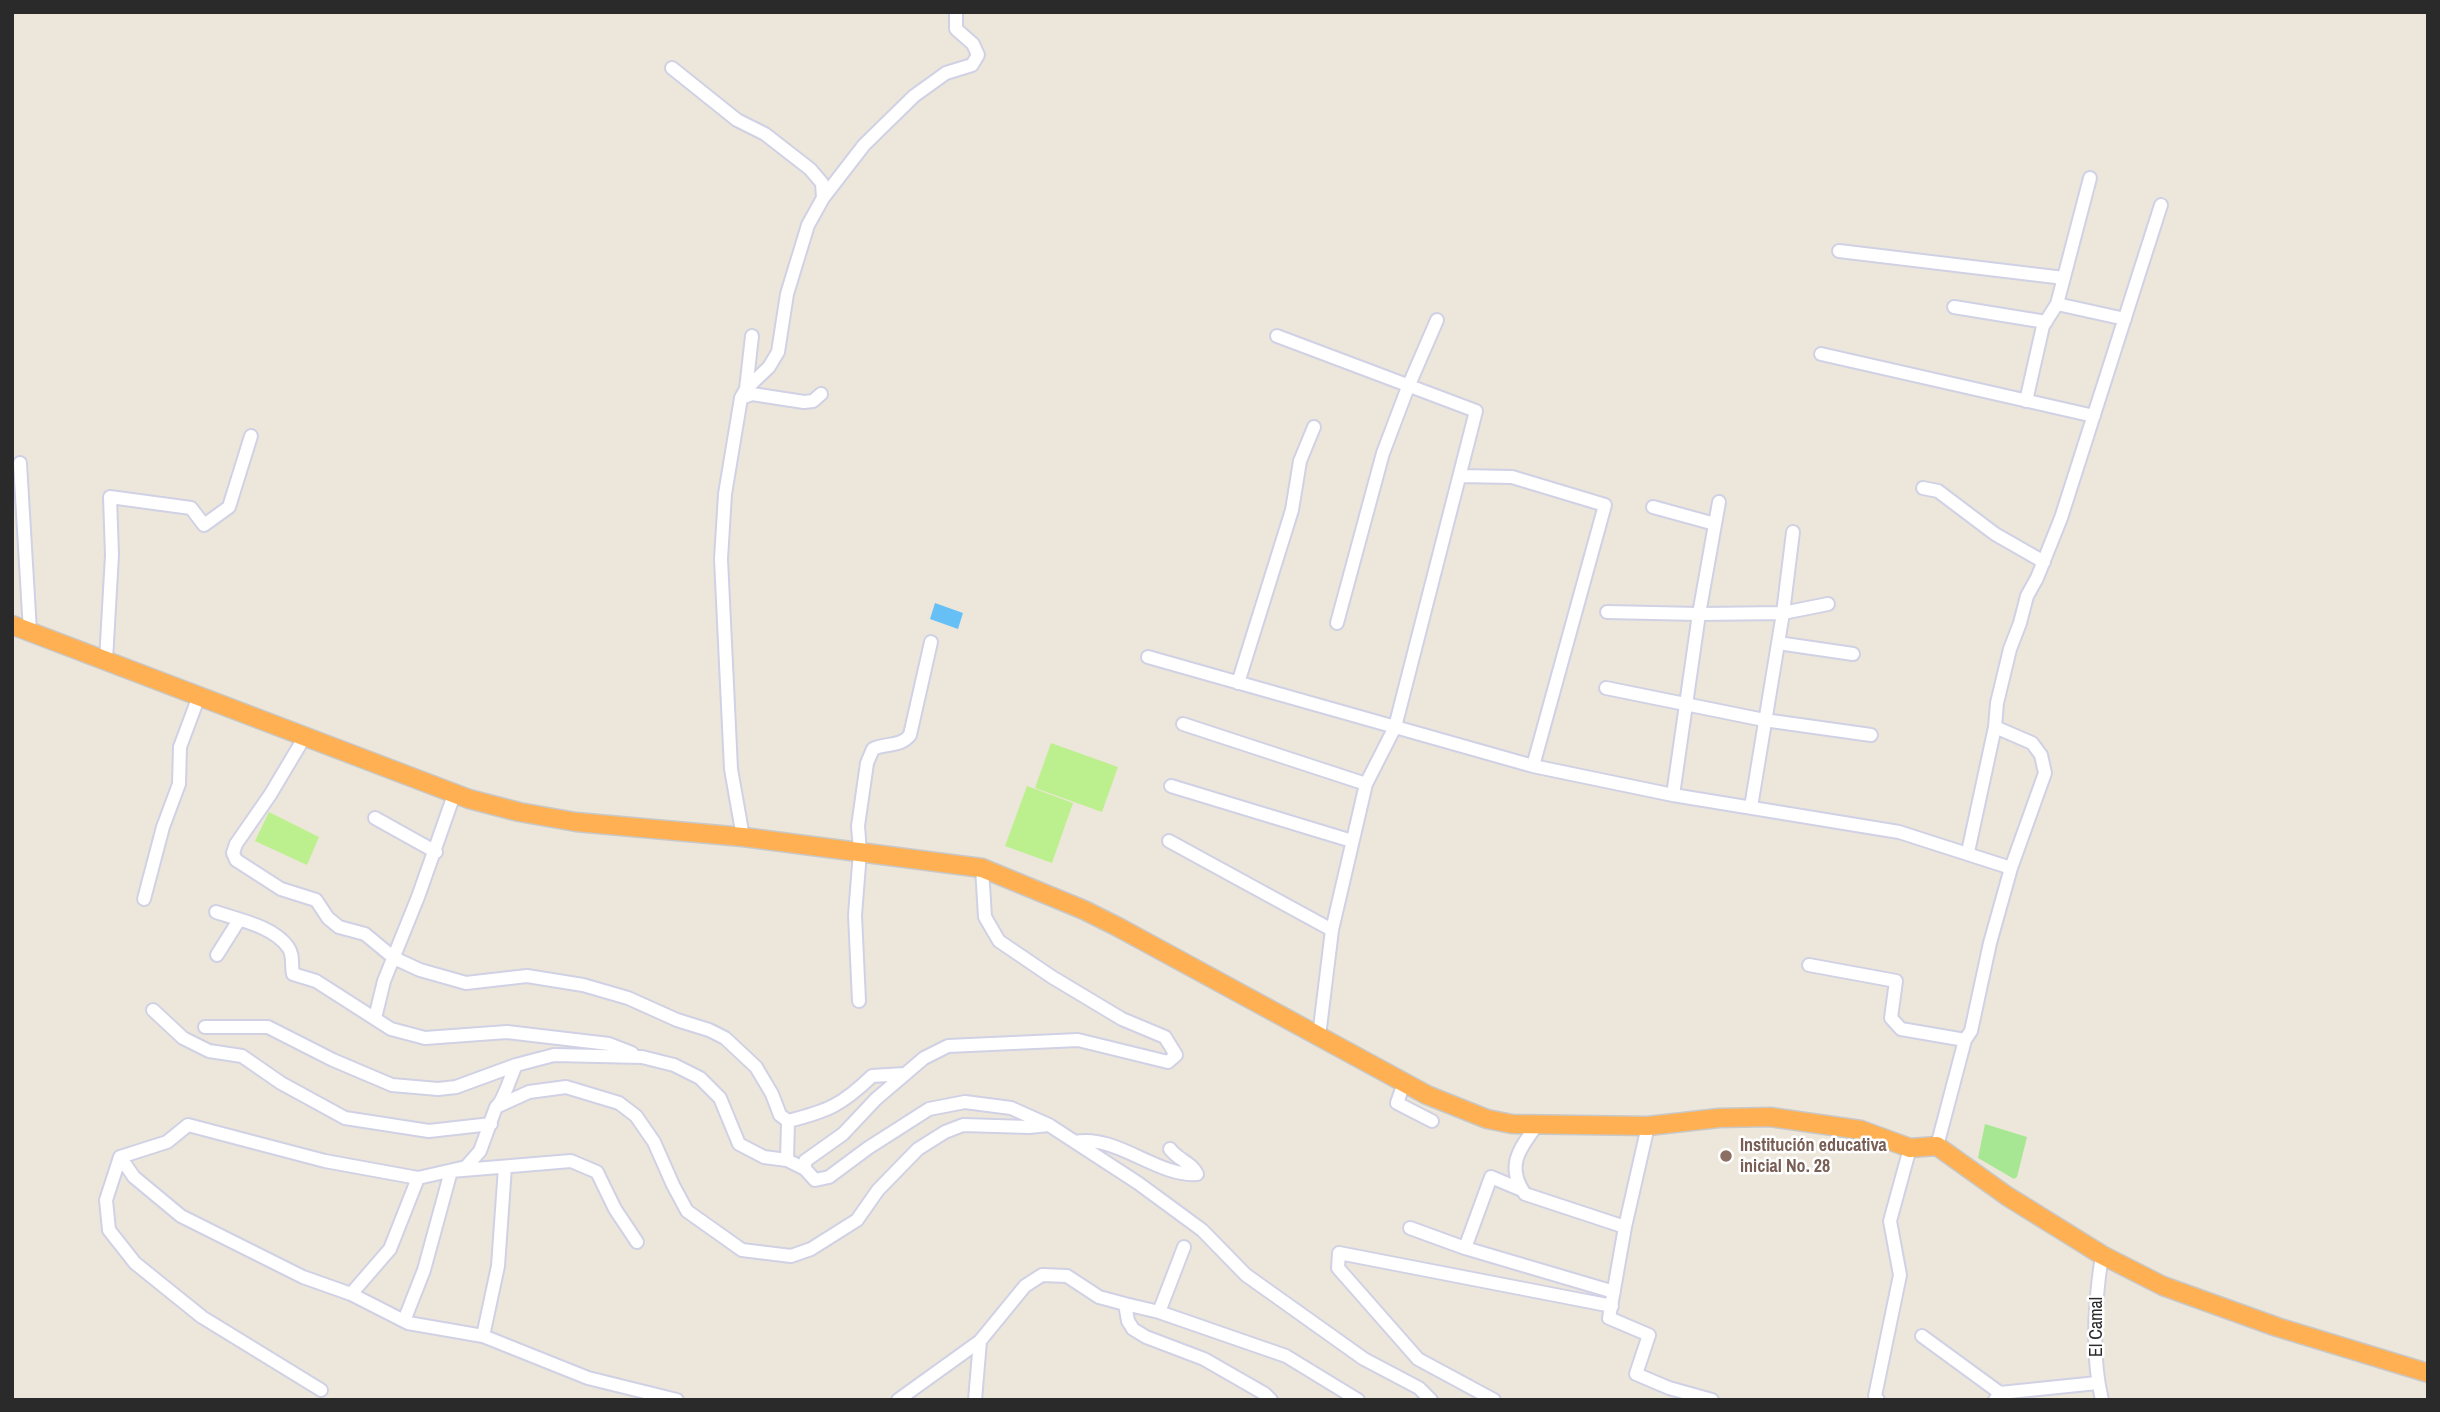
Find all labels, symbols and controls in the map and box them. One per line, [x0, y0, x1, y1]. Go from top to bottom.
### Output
place label: Institución educativa inicial No. 28 [1740, 1135, 1887, 1178]
marker: Institución educativa inicial No. 28 [1718, 1148, 1734, 1164]
street label: El Camal [2086, 1297, 2108, 1357]

